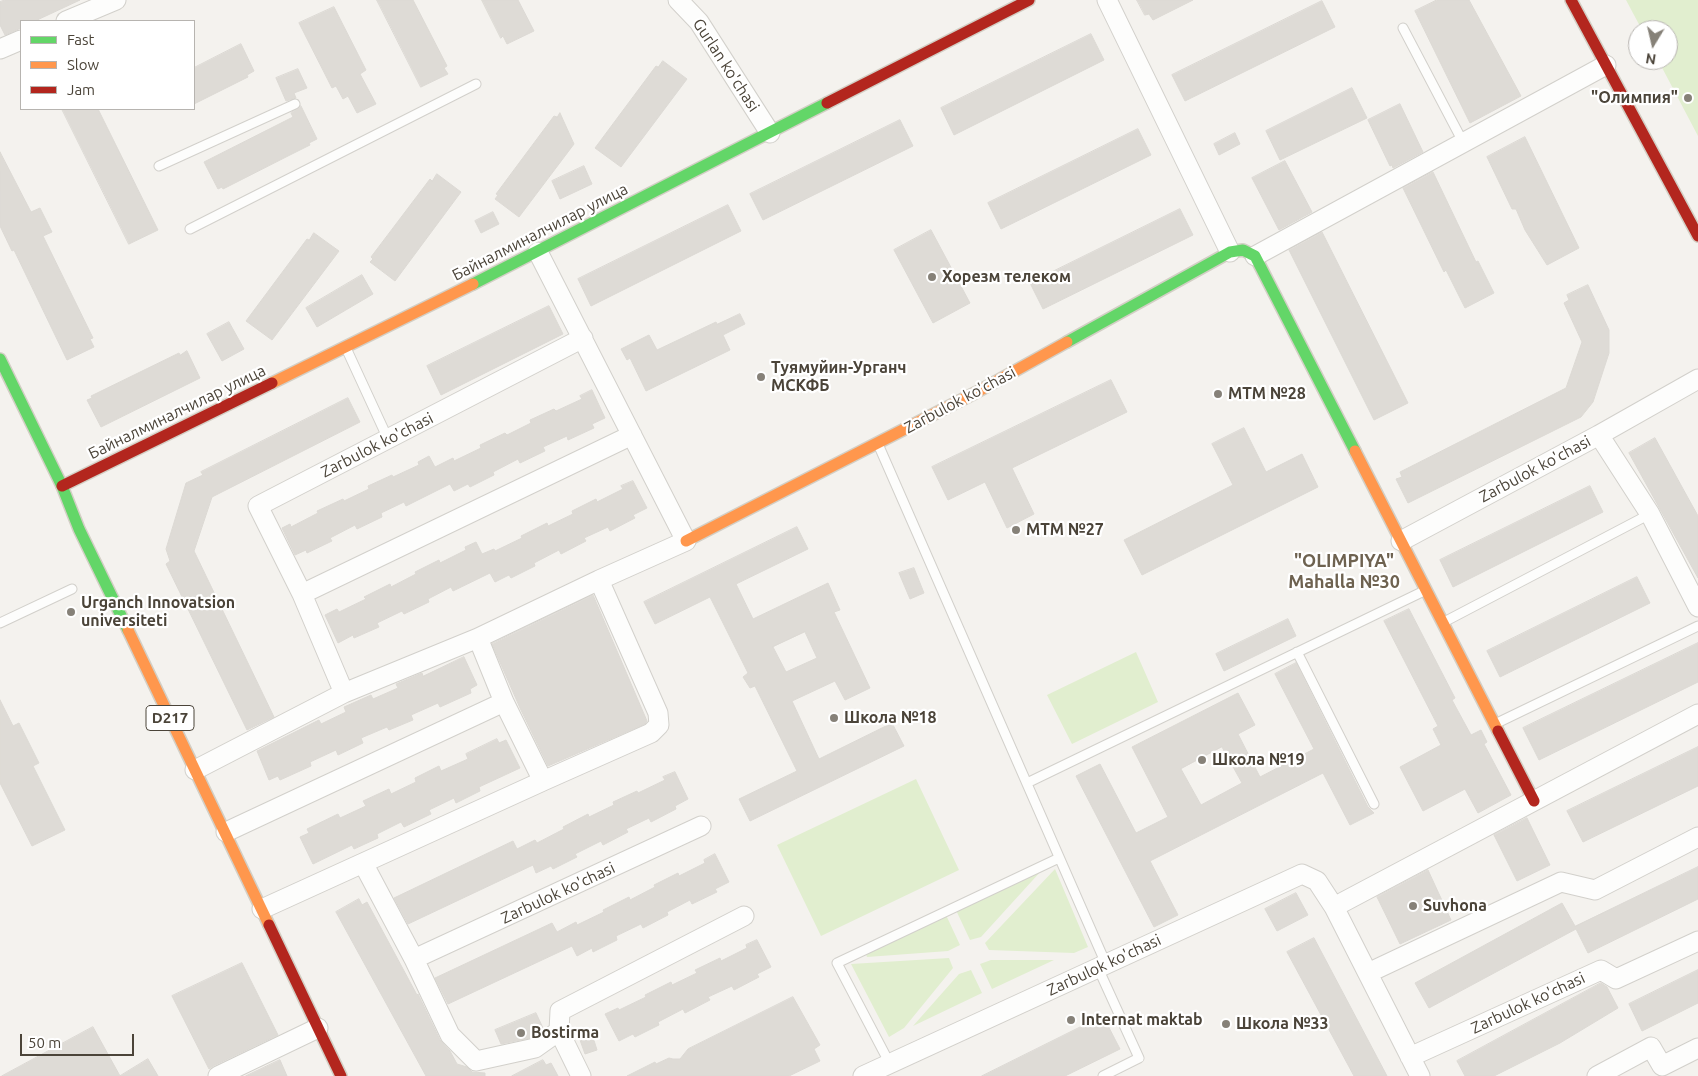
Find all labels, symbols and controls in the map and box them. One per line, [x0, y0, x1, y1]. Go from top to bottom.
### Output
street label: Gurlan ko'chasi [689, 15, 763, 115]
legend [20, 20, 195, 110]
north arrow [1628, 20, 1678, 70]
text: Fast [67, 31, 94, 48]
text: N [1644, 50, 1657, 68]
text: Slow [67, 56, 99, 73]
text: Jam [67, 81, 95, 98]
place label: "Олимпия" [1591, 88, 1678, 108]
marker: "Олимпия" [1682, 92, 1694, 104]
street label: Байналминалчилар улица [449, 179, 631, 285]
place label: Хорезм телеком [942, 267, 1071, 287]
marker: Хорезм телеком [926, 271, 938, 283]
place label: Туямуйин-Урганч МСКФБ [771, 358, 906, 396]
street label: Байналминалчилар улица [85, 361, 269, 463]
street label: Zarbulok ko'chasi [901, 363, 1019, 437]
marker: Туямуйин-Урганч МСКФБ [755, 371, 767, 383]
place label: MTM №28 [1228, 384, 1306, 404]
marker: MTM №28 [1212, 388, 1224, 400]
street label: Zarbulok ko'chasi [318, 408, 436, 482]
street label: Zarbulok ko'chasi [1476, 432, 1594, 506]
place label: MTM №27 [1026, 520, 1104, 540]
marker: MTM №27 [1010, 524, 1022, 536]
district label: "OLIMPIYA" Mahalla №30 [1288, 550, 1400, 592]
place label: Urganch Innovatsion universiteti [81, 593, 235, 631]
marker: Urganch Innovatsion universiteti [65, 606, 77, 618]
road number: D217 [146, 706, 194, 730]
place label: Школа №18 [844, 708, 937, 728]
marker: Школа №18 [828, 712, 840, 724]
place label: Школа №19 [1212, 750, 1305, 770]
marker: Школа №19 [1196, 754, 1208, 766]
street label: Zarbulok ko'chasi [498, 858, 618, 928]
place label: Suvhona [1423, 896, 1487, 916]
marker: Suvhona [1407, 900, 1419, 912]
street label: Zarbulok ko'chasi [1044, 930, 1164, 1000]
street label: Zarbulok ko'chasi [1468, 968, 1588, 1038]
place label: Internat maktab [1081, 1010, 1203, 1030]
marker: Internat maktab [1065, 1014, 1077, 1026]
place label: Школа №33 [1236, 1014, 1329, 1034]
marker: Школа №33 [1220, 1018, 1232, 1030]
place label: Bostirma [531, 1023, 599, 1043]
scale bar [22, 1024, 136, 1056]
marker: Bostirma [515, 1027, 527, 1039]
text: 50 m [28, 1034, 61, 1051]

